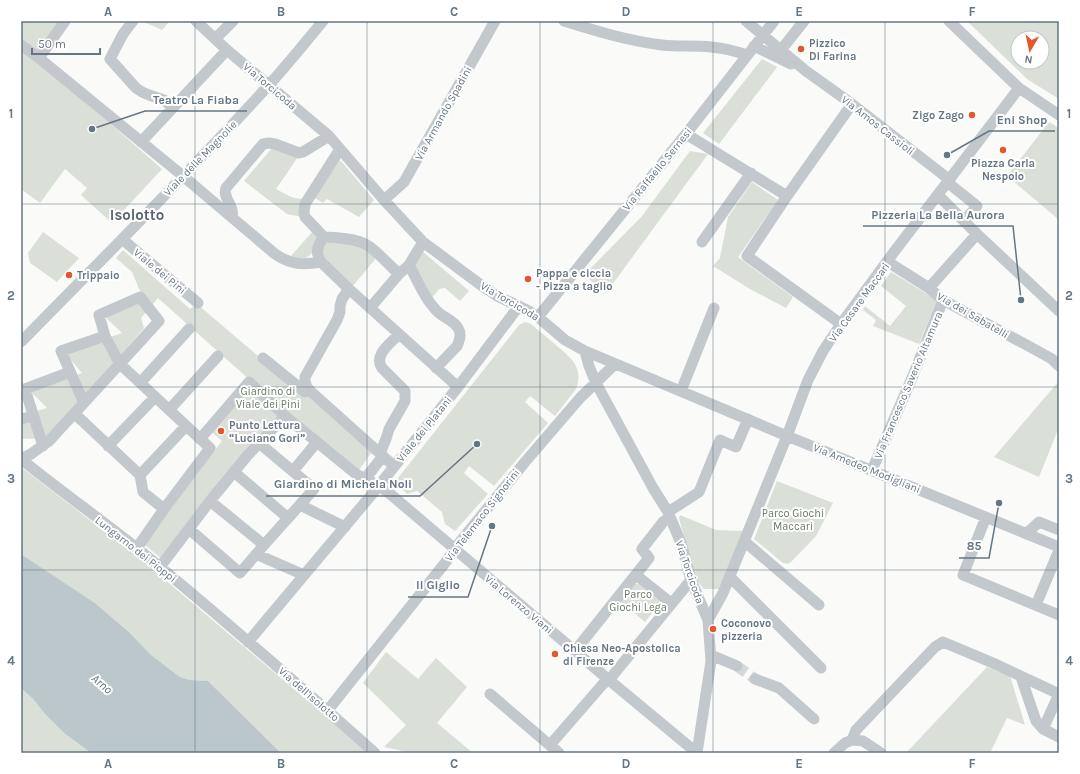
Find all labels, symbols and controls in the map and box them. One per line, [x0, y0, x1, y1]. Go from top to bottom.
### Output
text: A [104, 4, 112, 19]
text: B [277, 4, 285, 19]
text: C [450, 4, 458, 19]
text: D [622, 4, 631, 19]
text: E [795, 4, 803, 19]
text: F [968, 4, 976, 19]
scale bar [32, 30, 100, 56]
north arrow [1010, 30, 1050, 70]
text: 50 m [38, 37, 66, 51]
place label: Pizzico Di Farina [809, 37, 856, 63]
marker: Pizzico Di Farina [796, 44, 806, 54]
text: N [1024, 52, 1033, 66]
street label: Via Torcicoda [240, 60, 299, 113]
street label: Via Armando Spadini [412, 64, 475, 162]
callout: Teatro La Fiaba [145, 87, 247, 111]
text: Teatro La Fiaba [153, 93, 239, 107]
street label: Via Amos Cassioli [839, 93, 917, 158]
text: 1 [9, 106, 13, 121]
text: 1 [1067, 106, 1071, 121]
callout: Eni Shop [989, 107, 1055, 131]
place label: Zigo Zago [912, 109, 964, 122]
marker: Zigo Zago [967, 110, 977, 120]
text: Eni Shop [997, 113, 1047, 127]
street label: Viale delle Magnolie [161, 118, 240, 199]
street label: Via Raffaello Sernesi [620, 125, 695, 213]
marker: Piazza Carla Nespolo [998, 145, 1008, 155]
place label: Piazza Carla Nespolo [971, 157, 1035, 183]
callout: Pizzeria La Bella Aurora [863, 202, 1013, 226]
district label: Isolotto [110, 206, 164, 224]
text: Pizzeria La Bella Aurora [871, 208, 1005, 222]
street label: Viale dei Pini [131, 246, 188, 297]
street label: Via Cesare Maccari [826, 260, 892, 344]
place label: Pappa e ciccia - Pizza a taglio [536, 267, 613, 293]
place label: Trippaio [77, 269, 120, 282]
marker: Trippaio [64, 270, 74, 280]
marker: Pappa e ciccia - Pizza a taglio [523, 274, 533, 284]
street label: Via Torcicoda [478, 279, 542, 324]
text: 2 [7, 288, 15, 303]
text: 2 [1065, 288, 1073, 303]
street label: Via dei Sabatelli [935, 290, 1011, 341]
street label: Via Francesco Saverio Altamura [872, 310, 945, 461]
park label: Giardino di Viale dei Pini [236, 385, 300, 411]
street label: Viale dei Platani [394, 394, 455, 465]
place label: Punto Lettura “Luciano Gori” [229, 419, 305, 445]
marker: Punto Lettura “Luciano Gori” [216, 426, 226, 436]
street label: Via Amedeo Modigliani [811, 441, 922, 496]
street label: Via Telemaco Signorini [442, 466, 523, 564]
text: 3 [7, 471, 15, 486]
text: 3 [1065, 471, 1073, 486]
callout: Giardino di Michela Noli [266, 472, 420, 496]
text: Giardino di Michela Noli [274, 477, 412, 491]
park label: Parco Giochi Maccari [762, 507, 824, 533]
street label: Lungarno dei Pioppi [92, 514, 179, 585]
callout: 85 [959, 534, 989, 558]
street label: Via Torcicoda [673, 539, 706, 605]
text: 85 [967, 539, 981, 553]
street label: Via Lorenzo Viani [482, 572, 555, 637]
callout: Il Giglio [408, 573, 468, 597]
text: Il Giglio [416, 578, 460, 592]
park label: Parco Giochi Lega [609, 588, 667, 614]
place label: Coconovo pizzeria [721, 617, 771, 643]
marker: Coconovo pizzeria [708, 624, 718, 634]
place label: Chiesa Neo-Apostolica di Firenze [563, 642, 681, 668]
marker: Chiesa Neo-Apostolica di Firenze [550, 649, 560, 659]
text: 4 [7, 653, 15, 668]
text: 4 [1065, 653, 1073, 668]
street label: Via dell'Isolotto [276, 664, 342, 724]
water label: Arno [89, 671, 115, 697]
text: A [104, 756, 112, 771]
text: B [277, 756, 285, 771]
text: C [450, 756, 458, 771]
text: D [622, 756, 631, 771]
text: E [795, 756, 803, 771]
text: F [968, 756, 976, 771]

